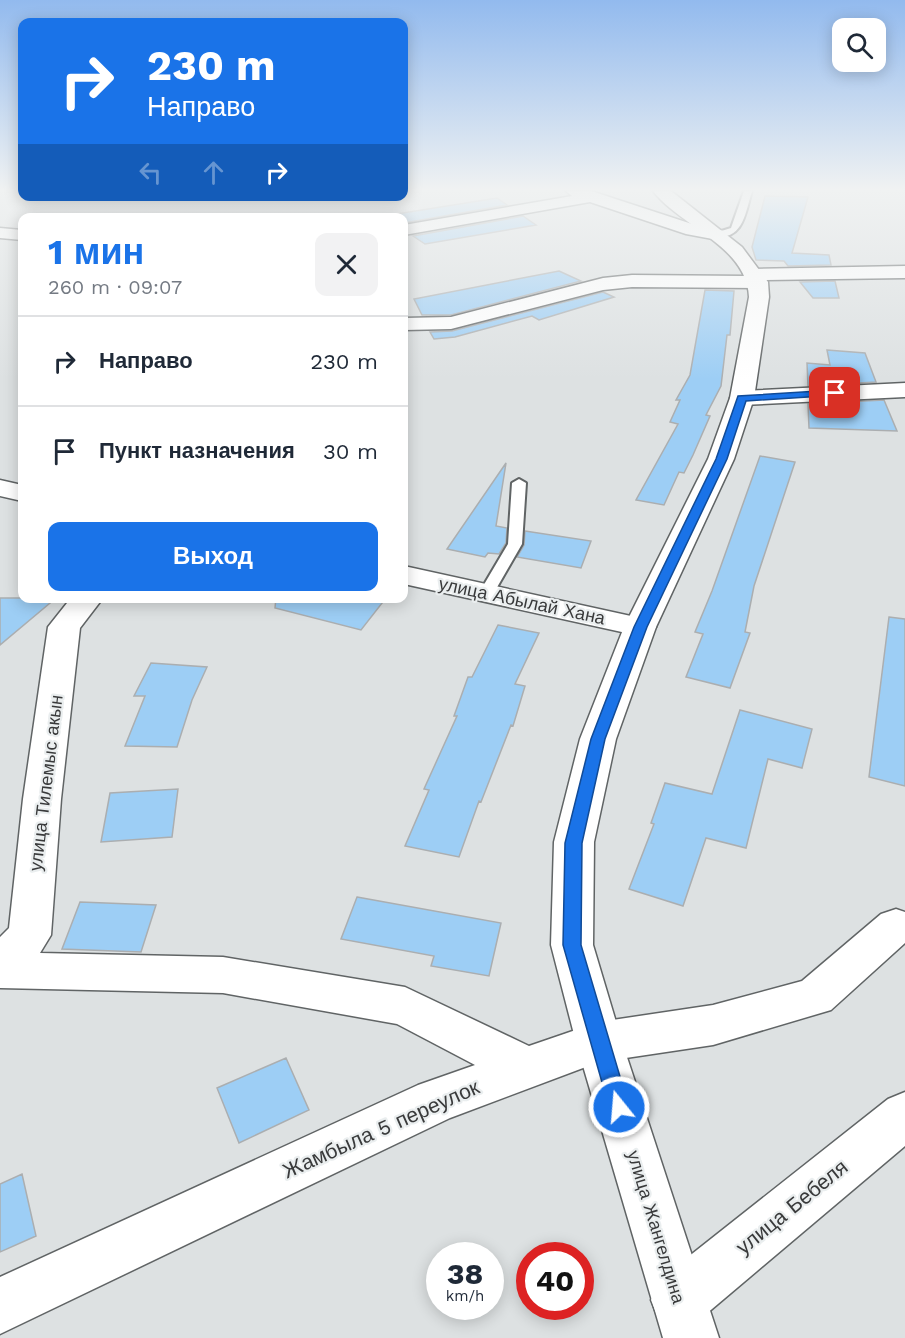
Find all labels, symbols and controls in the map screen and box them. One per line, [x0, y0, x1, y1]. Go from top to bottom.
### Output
map controls [832, 18, 886, 72]
button: search [832, 18, 886, 72]
text: 230 m [147, 41, 276, 90]
icon: right [48, 42, 126, 120]
text: Направо [147, 91, 255, 123]
icon: left [134, 156, 167, 189]
icon: ahead [197, 156, 230, 189]
icon: right [260, 156, 293, 189]
text: 1 мин [48, 231, 144, 273]
button: close [315, 233, 378, 296]
text: 260 m · 09:07 [48, 275, 182, 299]
icon: right [48, 345, 81, 378]
text: Направо [99, 348, 193, 373]
text: 230 m [310, 349, 378, 374]
pin [809, 367, 860, 418]
icon: arrive [818, 376, 851, 409]
icon: arrive [48, 435, 81, 468]
text: Пункт назначения [99, 438, 295, 463]
text: 30 m [323, 439, 378, 464]
button: Выход [48, 522, 378, 591]
street label: улица Абылай Хана [437, 573, 608, 629]
street label: улица Тилемыс акын [24, 694, 67, 872]
street label: Жамбыла 5 переулок [279, 1074, 484, 1183]
position arrow [587, 1075, 651, 1139]
street label: улица Жангелдина [623, 1148, 690, 1307]
street label: улица Бебеля [731, 1154, 853, 1259]
speed limit sign: 40 [516, 1242, 594, 1320]
text: 38 [447, 1256, 483, 1291]
text: km/h [446, 1287, 484, 1305]

